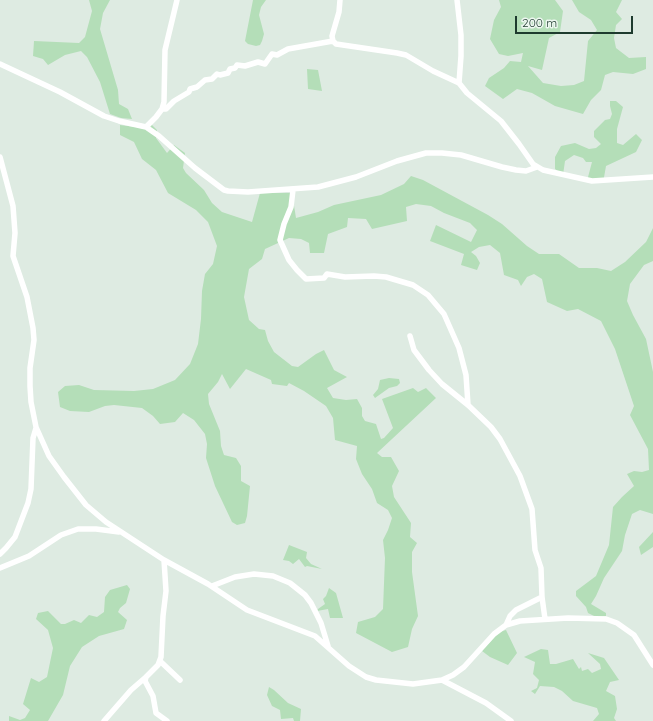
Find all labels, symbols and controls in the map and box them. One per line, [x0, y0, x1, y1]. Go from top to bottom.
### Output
scale bar [517, 8, 635, 34]
text: 200 m [522, 15, 557, 30]

